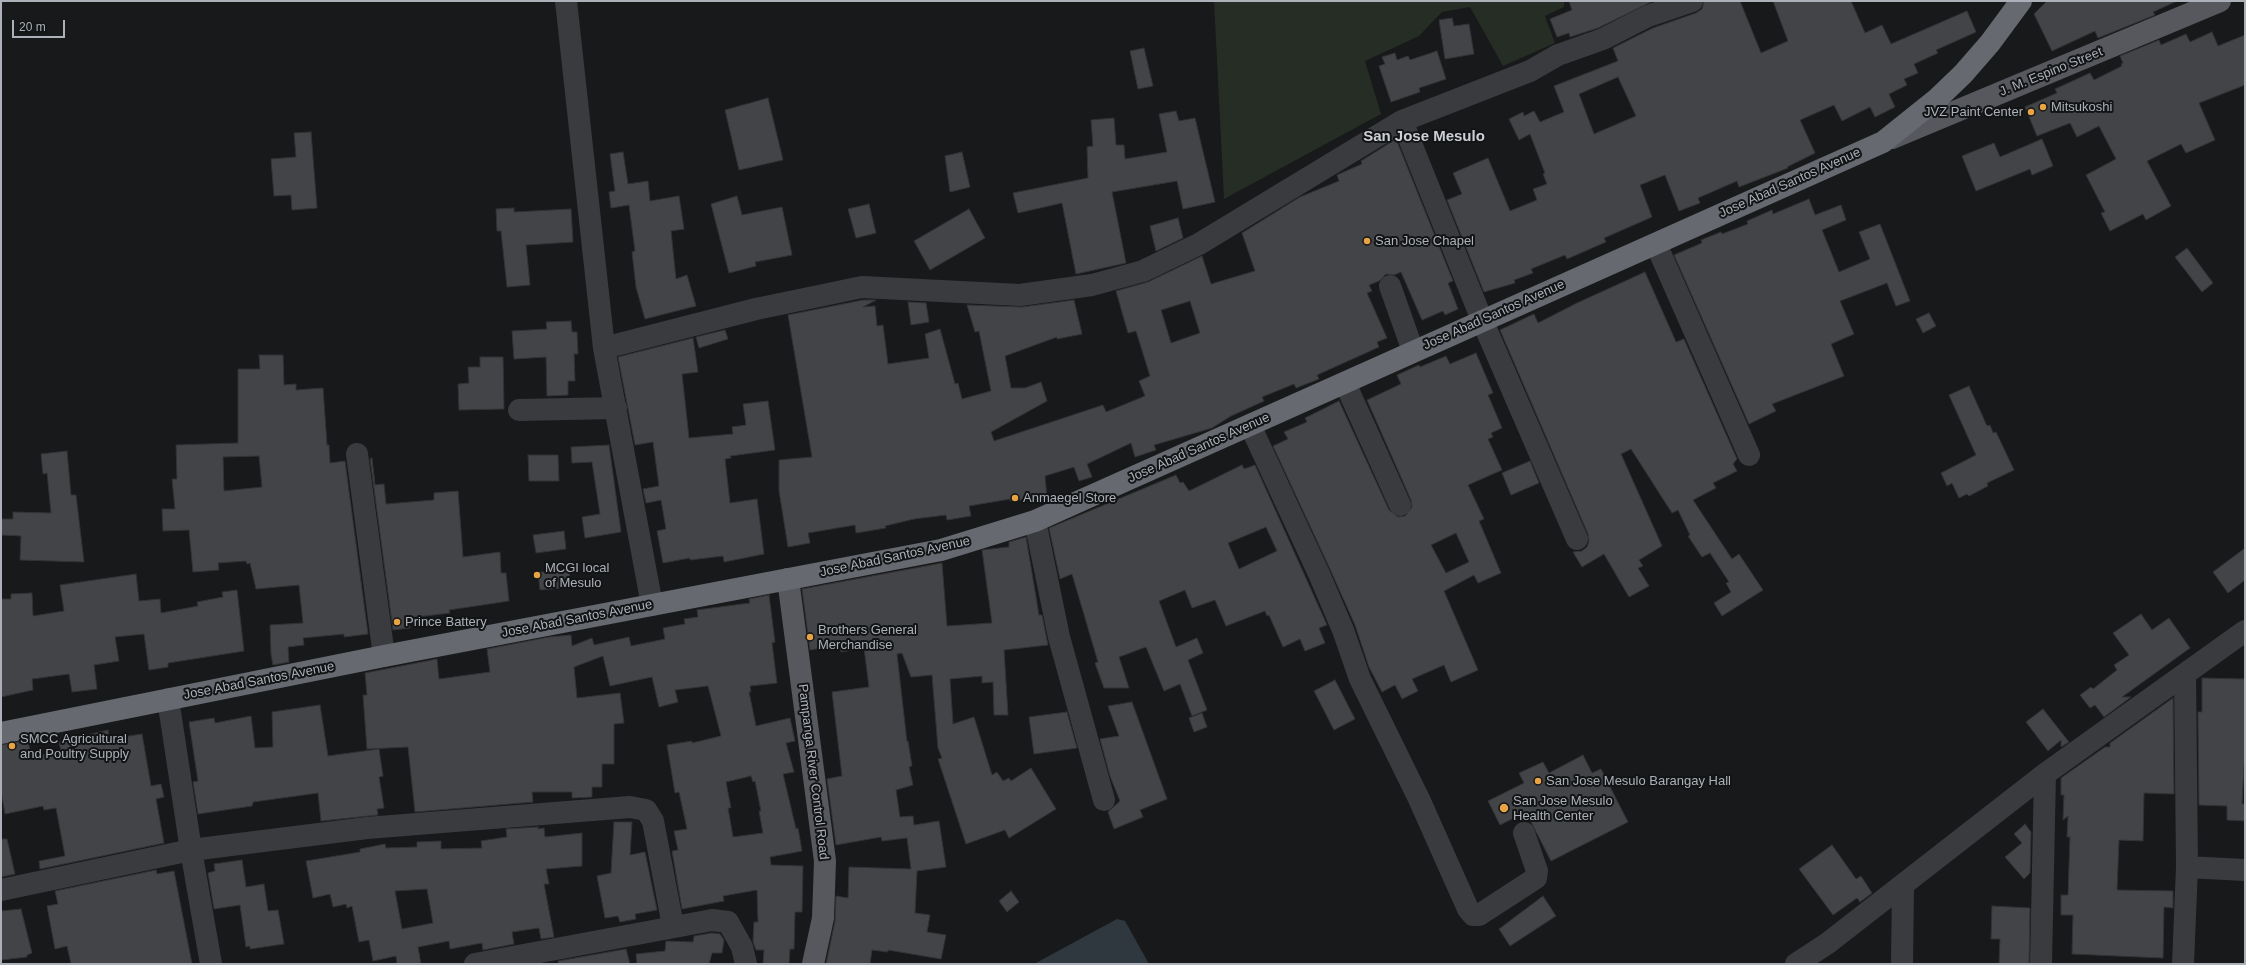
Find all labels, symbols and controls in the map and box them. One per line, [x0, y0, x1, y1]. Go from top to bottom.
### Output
scale bar [14, 12, 67, 38]
text: 20 m [19, 20, 46, 34]
street label: J. M. Espino Street [1997, 44, 2105, 100]
place label: Mitsukoshi [2051, 99, 2112, 115]
marker: Mitsukoshi [2038, 102, 2048, 112]
place label: JVZ Paint Center [1924, 104, 2023, 120]
marker: JVZ Paint Center [2026, 107, 2036, 117]
district label: San Jose Mesulo [1363, 128, 1485, 146]
street label: Jose Abad Santos Avenue [1717, 145, 1863, 221]
place label: San Jose Chapel [1375, 233, 1474, 249]
marker: San Jose Chapel [1362, 236, 1372, 246]
street label: Jose Abad Santos Avenue [1421, 277, 1567, 353]
street label: Jose Abad Santos Avenue [1126, 410, 1272, 486]
place label: Anmaegel Store [1023, 490, 1116, 506]
marker: Anmaegel Store [1010, 493, 1020, 503]
street label: Jose Abad Santos Avenue [819, 533, 971, 581]
place label: MCGI local of Mesulo [545, 560, 609, 591]
marker: MCGI local of Mesulo [532, 570, 542, 580]
street label: Jose Abad Santos Avenue [500, 597, 654, 641]
place label: Prince Battery [405, 614, 487, 630]
marker: Prince Battery [392, 617, 402, 627]
place label: Brothers General Merchandise [818, 622, 917, 653]
marker: Brothers General Merchandise [805, 632, 815, 642]
street label: Jose Abad Santos Avenue [182, 659, 336, 703]
street label: Pampanga River Control Road [794, 683, 832, 861]
place label: SMCC Agricultural and Poultry Supply [20, 731, 129, 762]
marker: SMCC Agricultural and Poultry Supply [7, 741, 17, 751]
place label: San Jose Mesulo Barangay Hall [1546, 773, 1731, 789]
marker: San Jose Mesulo Barangay Hall [1533, 776, 1543, 786]
place label: San Jose Mesulo Health Center [1513, 793, 1613, 824]
marker: San Jose Mesulo Health Center [1498, 802, 1510, 814]

